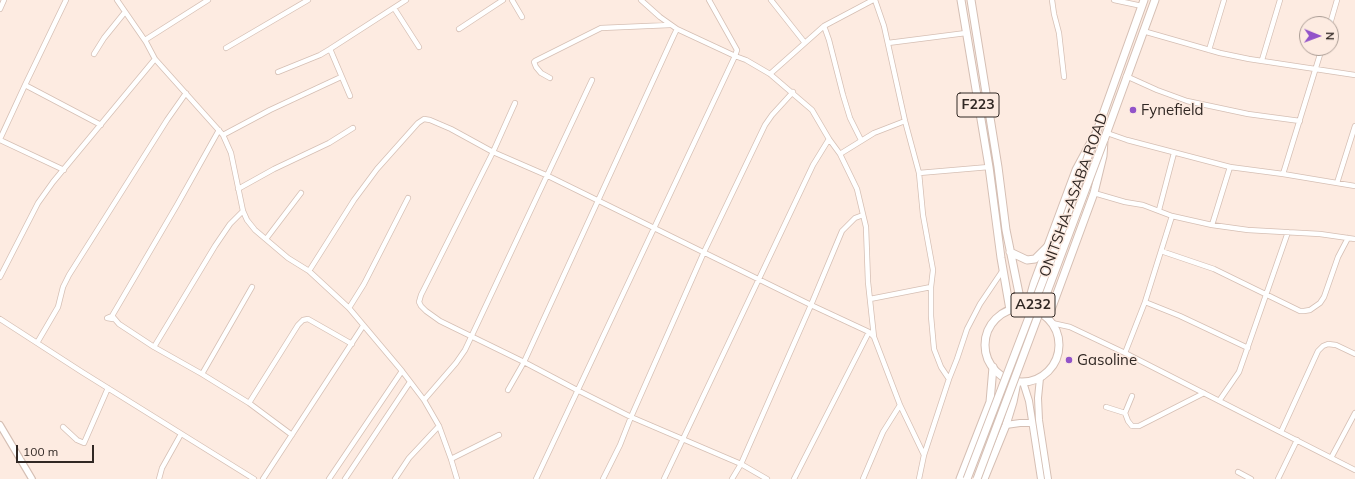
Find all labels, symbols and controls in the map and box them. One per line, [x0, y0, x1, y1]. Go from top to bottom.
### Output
north arrow [1299, 16, 1339, 56]
text: N [1323, 32, 1337, 40]
road number: F223 [957, 93, 999, 117]
place label: Fynefield [1141, 101, 1204, 119]
marker: Fynefield [1128, 105, 1138, 115]
street label: ONITSHA-ASABA ROAD [1036, 110, 1112, 280]
road number: A232 [1011, 293, 1055, 317]
place label: Gasoline [1077, 351, 1137, 369]
marker: Gasoline [1064, 355, 1074, 365]
scale bar [18, 437, 96, 463]
text: 100 m [23, 444, 58, 459]

